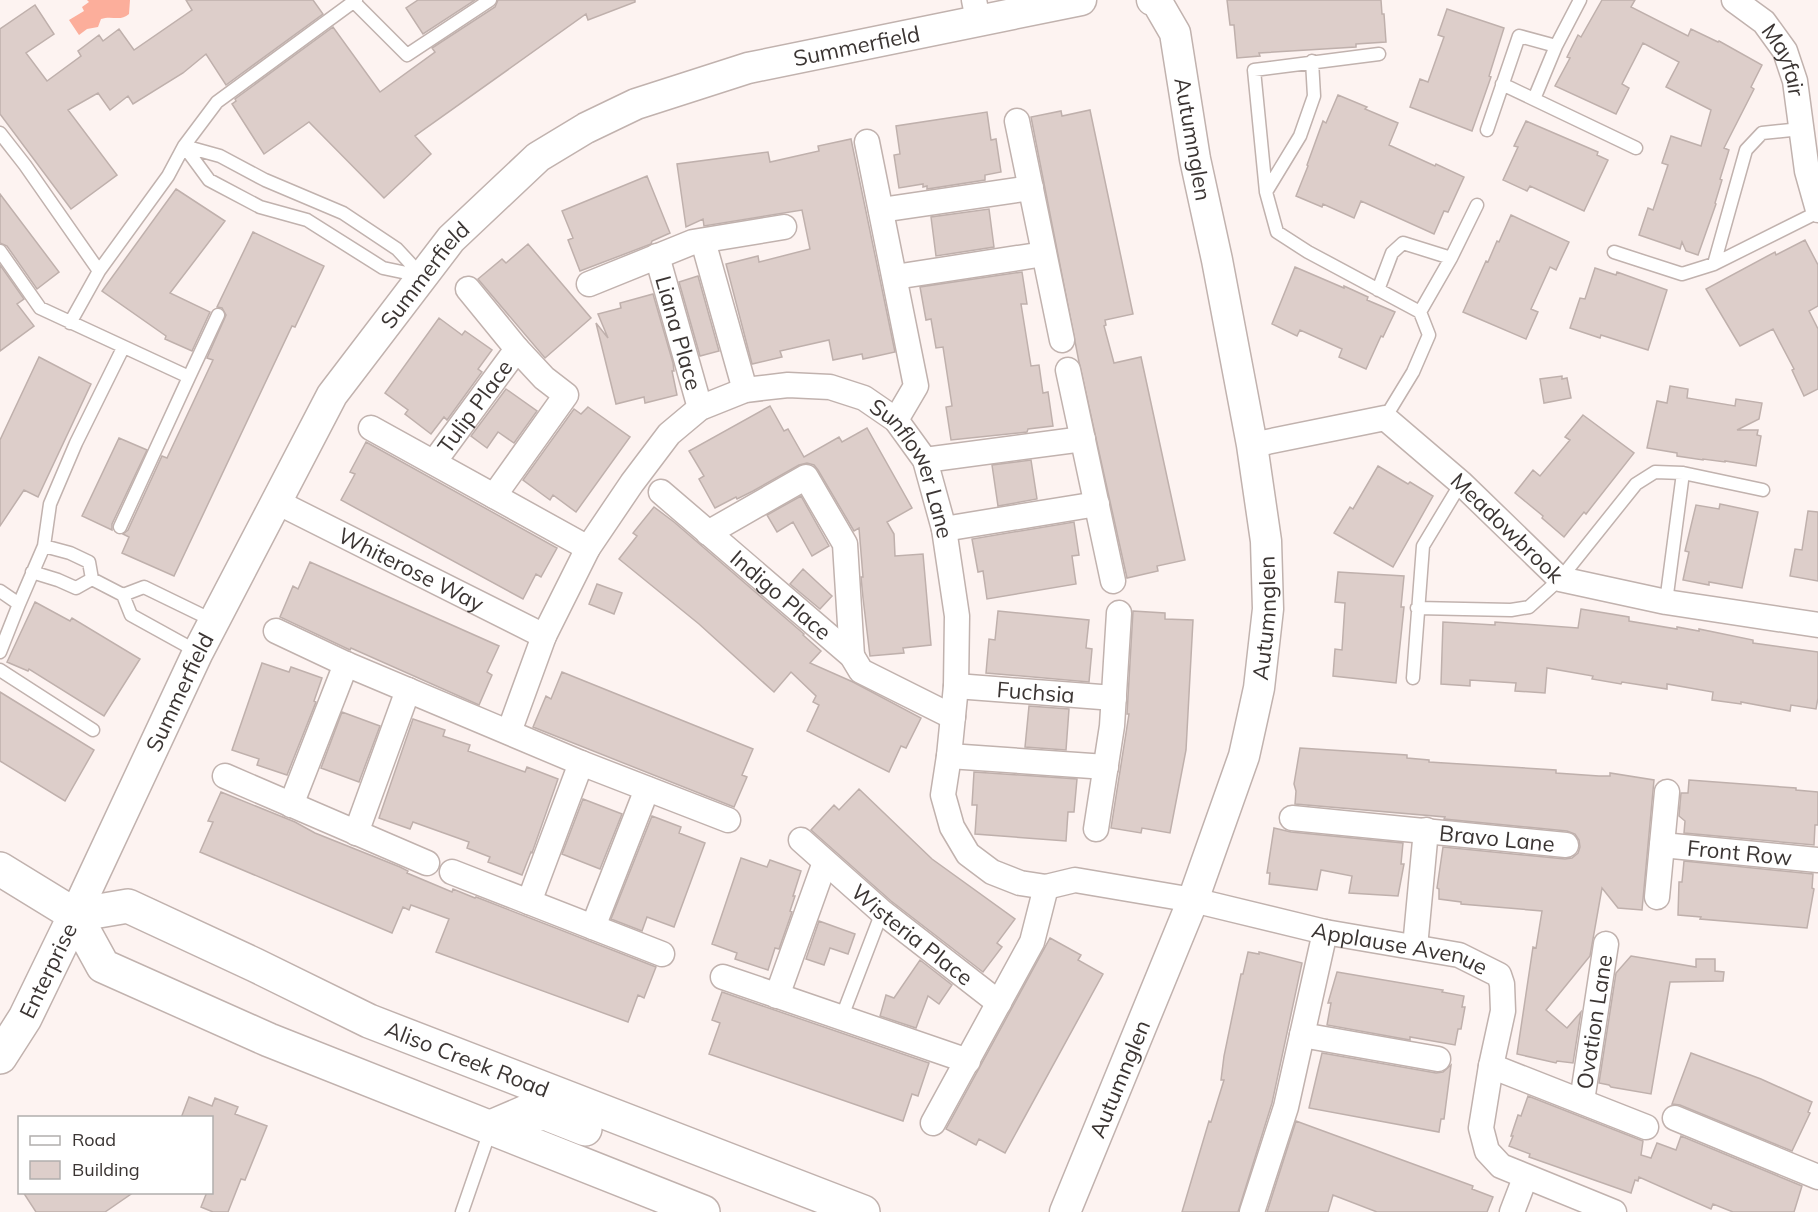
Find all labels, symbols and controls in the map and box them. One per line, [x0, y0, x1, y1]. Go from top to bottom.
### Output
street label: Mayfair [1756, 18, 1811, 98]
street label: Summerfield [791, 19, 922, 72]
street label: Autumnglen [1168, 75, 1218, 203]
street label: Summerfield [374, 215, 475, 334]
street label: Liana Place [649, 273, 708, 393]
street label: Tulip Place [431, 354, 518, 459]
street label: Sunflower Lane [864, 392, 959, 540]
street label: Meadowbrook [1445, 467, 1570, 589]
street label: Whiterose Way [334, 521, 489, 618]
street label: Indigo Place [725, 544, 837, 646]
street label: Autumnglen [1246, 555, 1282, 682]
street label: Summerfield [139, 628, 220, 756]
street label: Fuchsia [996, 675, 1076, 709]
street label: Bravo Lane [1438, 819, 1556, 858]
street label: Front Row [1686, 833, 1793, 871]
street label: Wisteria Place [846, 877, 979, 991]
street label: Applause Avenue [1309, 915, 1492, 981]
street label: Enterprise [13, 918, 83, 1023]
street label: Ovation Lane [1570, 953, 1618, 1091]
street label: Aliso Creek Road [381, 1015, 553, 1103]
street label: Autumnglen [1083, 1016, 1156, 1142]
legend [18, 1116, 213, 1194]
text: Road [72, 1128, 116, 1151]
text: Building [72, 1158, 140, 1181]

